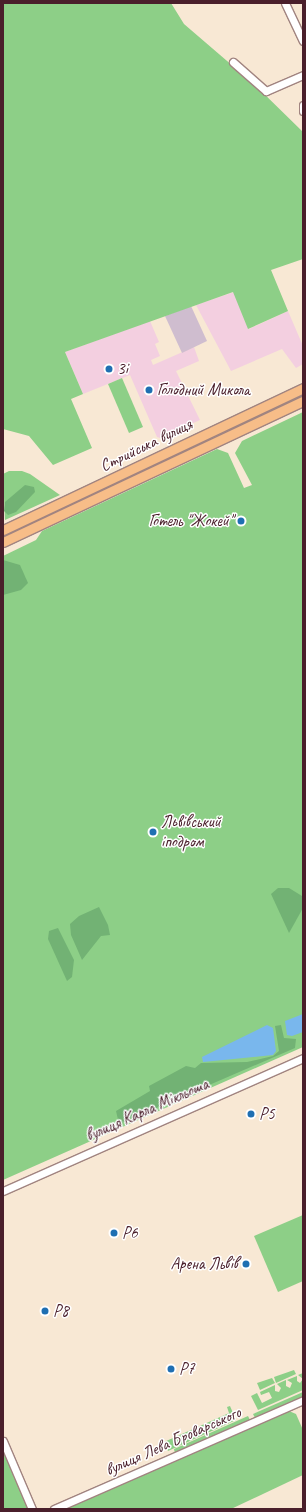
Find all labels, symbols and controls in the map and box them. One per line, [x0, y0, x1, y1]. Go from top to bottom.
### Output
place label: 3і [117, 359, 128, 379]
marker: 3і [104, 364, 114, 374]
place label: Голодний Микола [157, 380, 250, 400]
marker: Голодний Микола [144, 385, 154, 395]
street label: Стрийська вулиця [96, 414, 196, 476]
place label: Готель "Жокей" [149, 511, 233, 531]
marker: Готель "Жокей" [236, 516, 246, 526]
place label: Львівський іподром [161, 812, 221, 852]
marker: Львівський іподром [148, 827, 158, 837]
street label: вулиця Карла Мікльоша [82, 1074, 212, 1146]
place label: P5 [259, 1104, 275, 1124]
marker: P5 [246, 1109, 256, 1119]
place label: P6 [122, 1223, 138, 1243]
marker: P6 [109, 1228, 119, 1238]
place label: Арена Львів [171, 1254, 238, 1274]
marker: Арена Львів [241, 1259, 251, 1269]
place label: P8 [53, 1301, 69, 1321]
marker: P8 [40, 1306, 50, 1316]
place label: P7 [179, 1359, 195, 1379]
marker: P7 [166, 1364, 176, 1374]
street label: вулиця Лева Броварського [103, 1402, 243, 1480]

